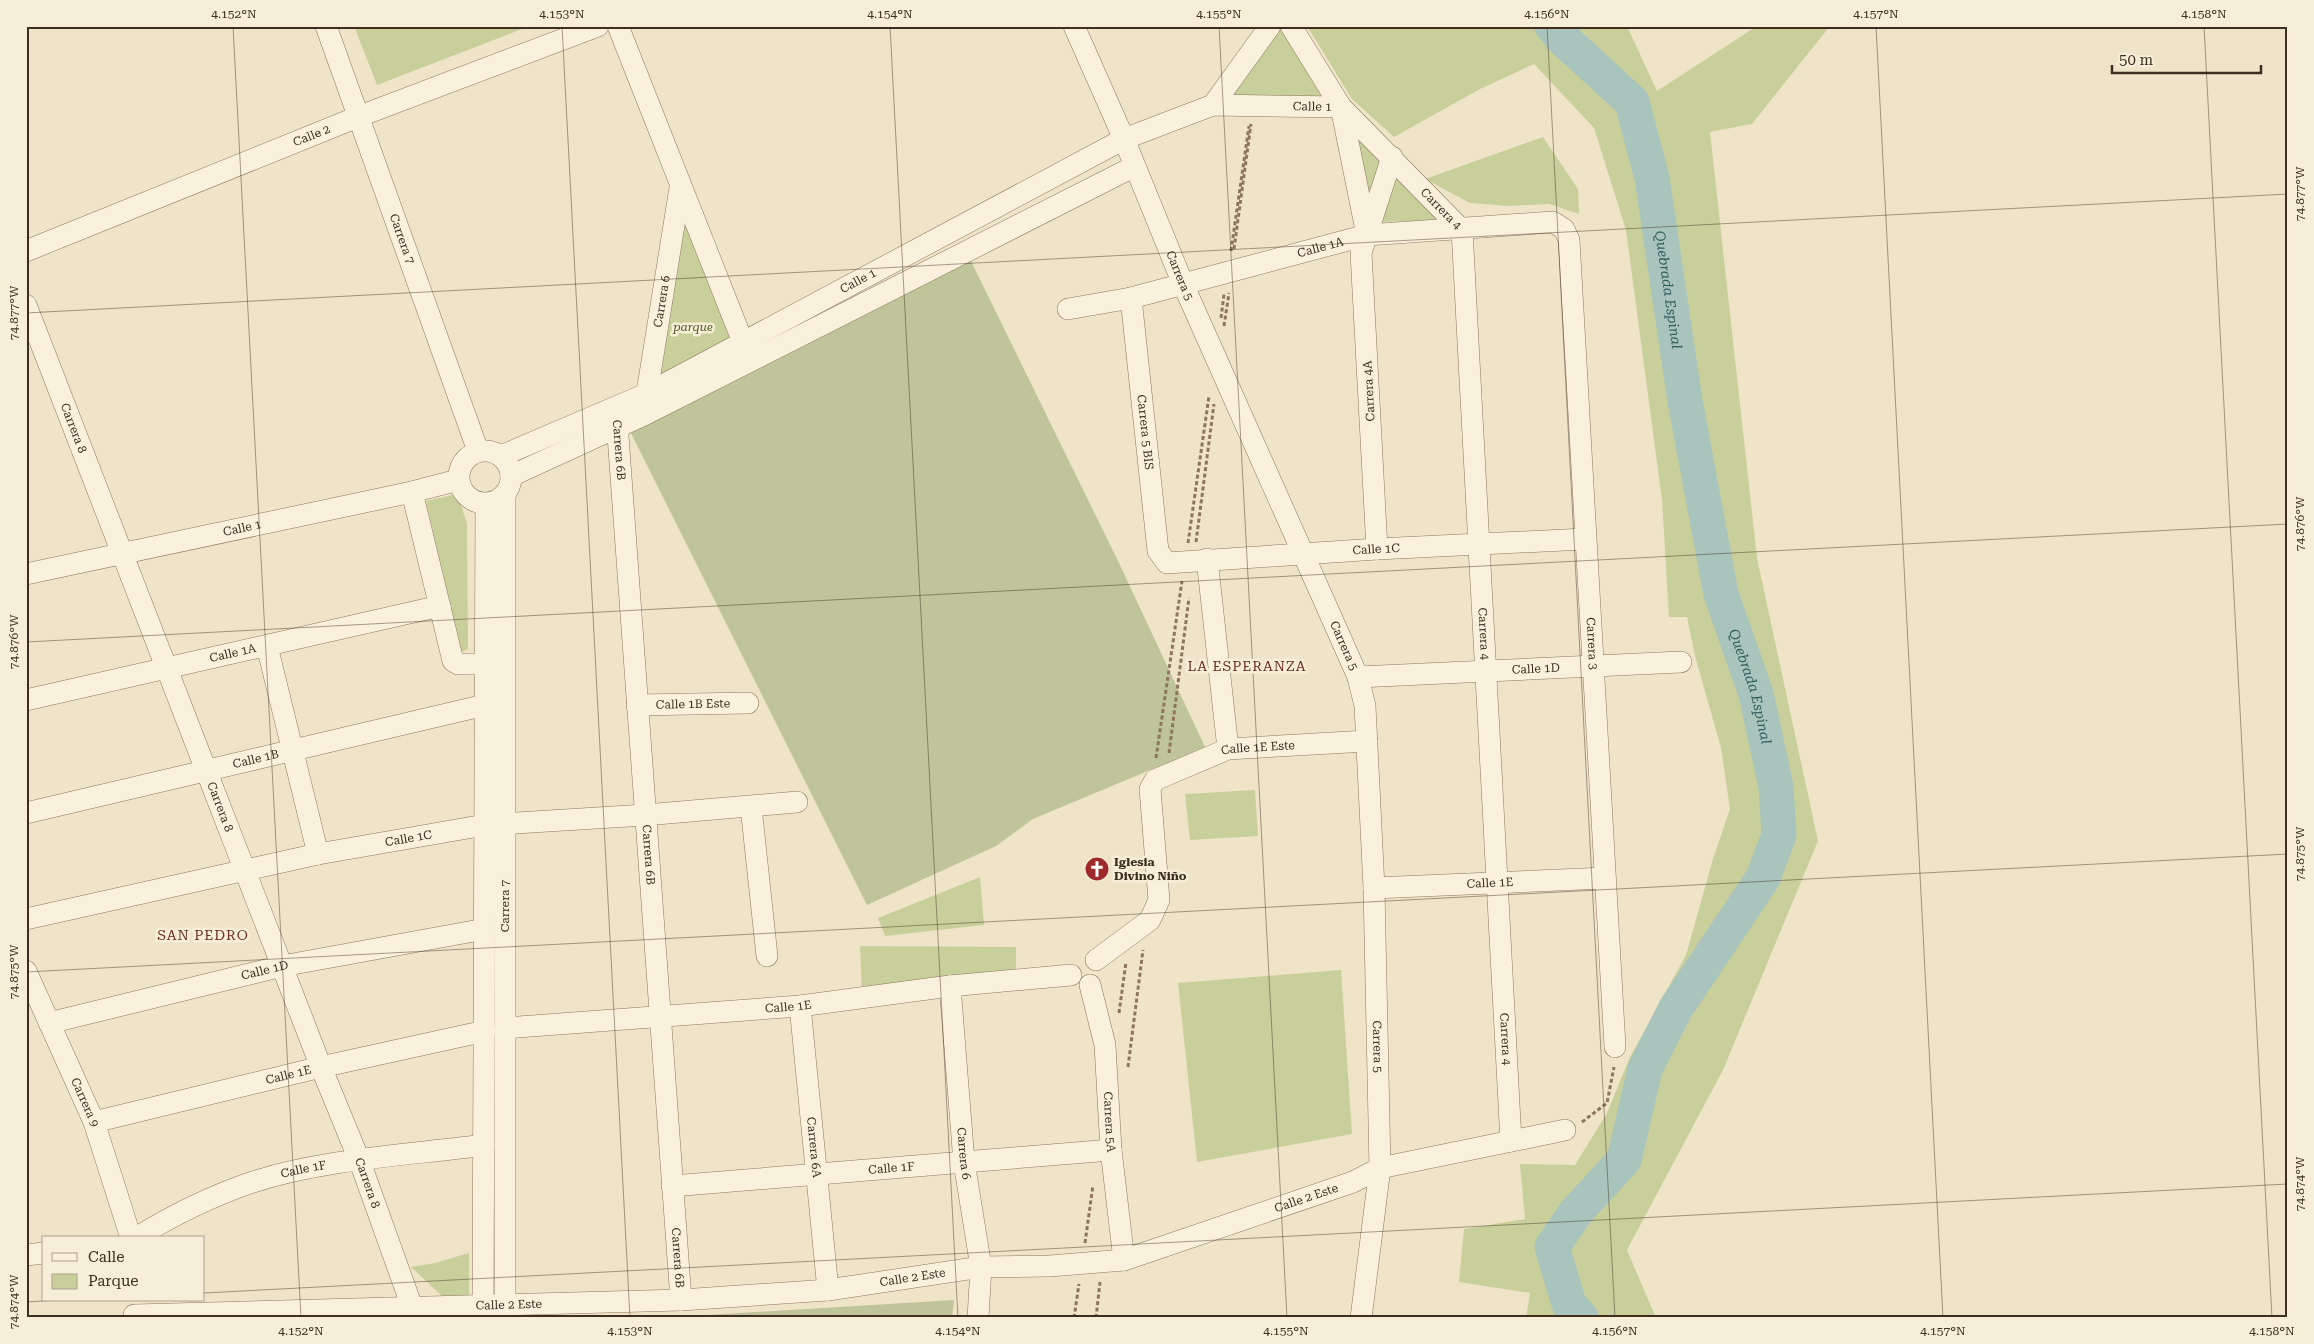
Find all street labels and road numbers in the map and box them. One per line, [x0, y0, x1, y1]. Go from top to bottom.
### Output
street label: Calle 1 [1293, 99, 1332, 114]
street label: Calle 2 [291, 122, 332, 149]
street label: Carrera 4 [1418, 185, 1465, 233]
street label: Carrera 7 [387, 212, 418, 266]
street label: Calle 1A [1296, 234, 1346, 260]
street label: Carrera 5 [1163, 249, 1196, 303]
street label: Calle 1 [838, 265, 879, 296]
street label: Carrera 6 [651, 274, 673, 328]
street label: Carrera 4A [1360, 360, 1378, 422]
street label: Carrera 5 BIS [1134, 394, 1156, 471]
street label: Carrera 8 [58, 401, 90, 455]
street label: Carrera 6B [610, 419, 628, 481]
street label: Calle 1 [222, 517, 263, 539]
street label: Calle 1C [1352, 541, 1401, 558]
street label: Carrera 4 [1475, 607, 1492, 661]
street label: Carrera 3 [1584, 617, 1601, 670]
street label: Carrera 5 [1327, 619, 1361, 673]
street label: Calle 1A [208, 641, 258, 665]
street label: Calle 1D [1511, 661, 1560, 677]
street label: Calle 1B Este [656, 696, 731, 712]
street label: Calle 1E Este [1219, 738, 1296, 758]
street label: Calle 1B [231, 747, 280, 771]
street label: Carrera 8 [204, 780, 236, 834]
street label: Carrera 6B [639, 824, 658, 886]
street label: Calle 1C [384, 827, 434, 849]
street label: Calle 1E [1466, 875, 1513, 891]
street label: Carrera 7 [498, 879, 512, 932]
street label: Calle 1D [240, 958, 289, 983]
street label: Calle 1E [764, 998, 812, 1016]
street label: Carrera 4 [1497, 1012, 1514, 1066]
street label: Carrera 5 [1370, 1020, 1385, 1073]
street label: Calle 1E [264, 1063, 313, 1087]
street label: Carrera 9 [68, 1075, 102, 1129]
street label: Carrera 5A [1101, 1091, 1118, 1153]
street label: Carrera 6A [804, 1116, 824, 1179]
street label: Carrera 6 [954, 1127, 974, 1181]
street label: Carrera 8 [352, 1156, 383, 1210]
street label: Calle 1F [279, 1158, 327, 1181]
street label: Calle 1F [868, 1159, 915, 1177]
street label: Calle 2 Este [1272, 1180, 1340, 1215]
street label: Carrera 6B [669, 1227, 687, 1288]
street label: Calle 2 Este [879, 1265, 947, 1289]
street label: Calle 2 Este [475, 1297, 543, 1313]

